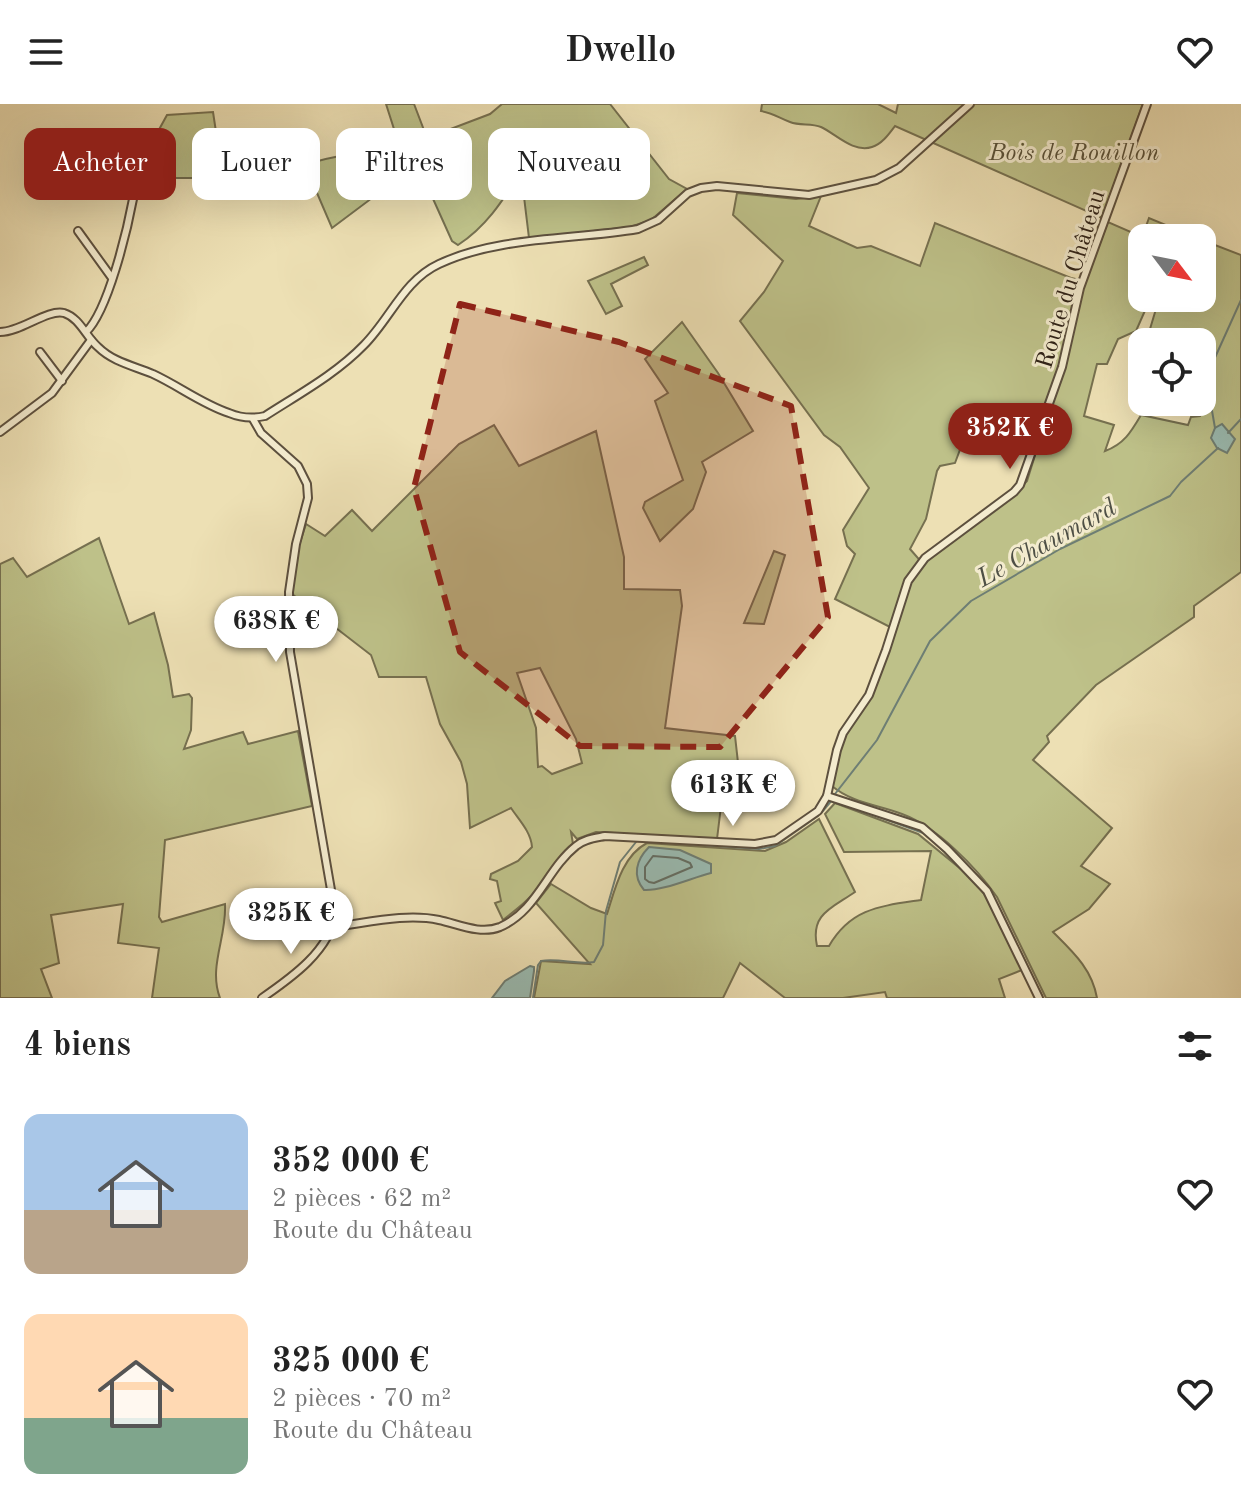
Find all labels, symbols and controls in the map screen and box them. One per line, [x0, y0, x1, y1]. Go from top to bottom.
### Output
icon: menu [24, 30, 68, 74]
icon: heart [1173, 30, 1217, 74]
text: Dwello [565, 34, 676, 70]
chip: Acheter [24, 128, 176, 200]
chip: Louer [192, 128, 320, 200]
chip: Filtres [336, 128, 472, 200]
chip: Nouveau [488, 128, 650, 200]
park label: Bois de Rouillon [988, 142, 1160, 166]
street label: Route du Château [1033, 187, 1111, 372]
north arrow [1128, 224, 1216, 312]
map controls [1128, 224, 1216, 416]
button: locate [1128, 328, 1216, 416]
pin: 352K € [945, 403, 1075, 471]
text: 352K € [966, 416, 1054, 442]
water label: Le Chaumard [972, 495, 1121, 593]
pin: 638K € [211, 596, 341, 664]
text: 638K € [232, 609, 320, 635]
pin: 613K € [668, 760, 798, 828]
text: 613K € [689, 773, 777, 799]
pin: 325K € [226, 888, 356, 956]
text: 325K € [247, 901, 335, 927]
icon: filters [1173, 1024, 1217, 1068]
text: 4 biens [24, 1029, 131, 1063]
text: 352 000 € [272, 1145, 429, 1179]
icon: home [88, 1146, 184, 1242]
icon: heart [1173, 1172, 1217, 1216]
text: 2 pièces · 62 m² [272, 1186, 451, 1212]
text: Route du Château [272, 1218, 473, 1244]
text: 325 000 € [272, 1345, 429, 1379]
icon: home [88, 1346, 184, 1442]
icon: heart [1173, 1372, 1217, 1416]
text: 2 pièces · 70 m² [272, 1386, 451, 1412]
text: Route du Château [272, 1418, 473, 1444]

